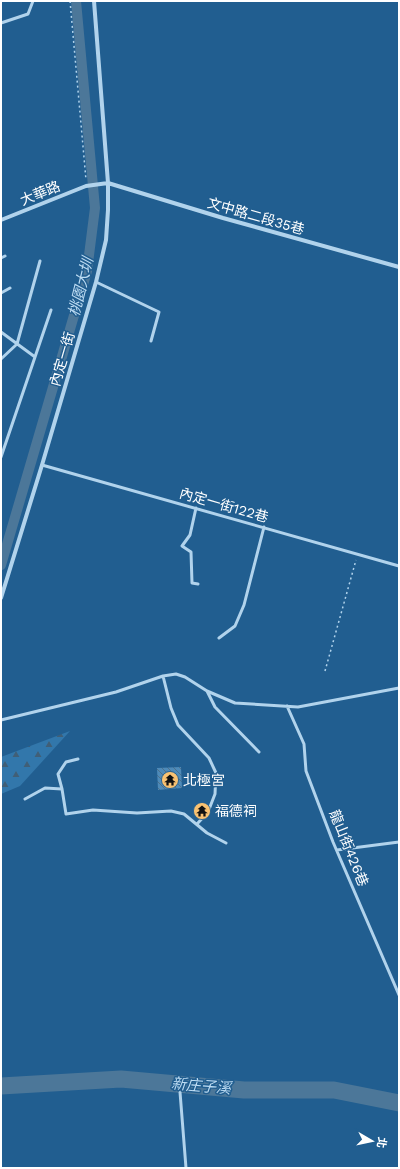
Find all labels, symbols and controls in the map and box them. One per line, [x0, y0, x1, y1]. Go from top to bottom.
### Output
street label: 大華路 [18, 178, 62, 208]
street label: 文中路二段35巷 [206, 194, 306, 238]
water label: 桃園大圳 [65, 254, 97, 318]
street label: 內定一街 [47, 330, 77, 388]
street label: 內定一街122巷 [178, 485, 270, 525]
temple icon: 北極宮 [160, 770, 180, 790]
place label: 北極宮 [183, 772, 225, 788]
temple icon: 福德祠 [192, 801, 212, 821]
place label: 福德祠 [215, 803, 257, 819]
street label: 龍山街426巷 [326, 807, 372, 889]
water label: 新庄子溪 [170, 1074, 234, 1098]
north arrow [352, 1121, 392, 1161]
text: 北 [374, 1136, 389, 1149]

